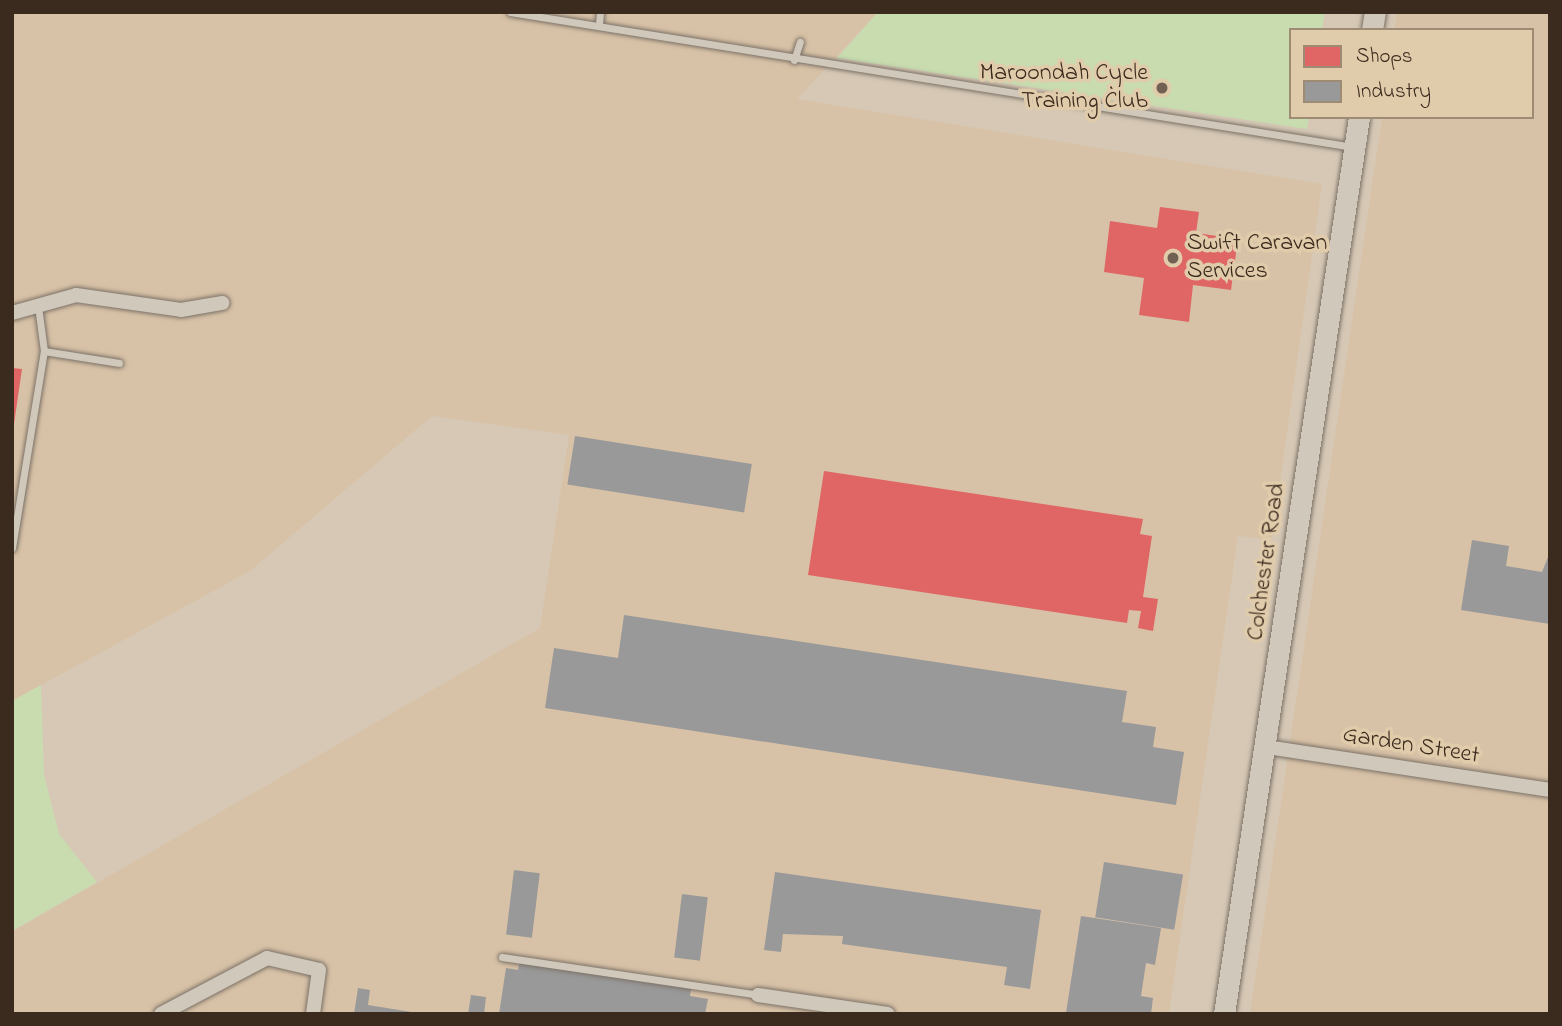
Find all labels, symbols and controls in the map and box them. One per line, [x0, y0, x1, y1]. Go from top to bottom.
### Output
legend [1289, 28, 1534, 119]
text: Shops [1356, 42, 1413, 72]
place label: Maroondah Cycle Training Club [980, 60, 1148, 116]
text: Industry [1356, 77, 1431, 107]
marker: Maroondah Cycle Training Club [1154, 80, 1170, 96]
place label: Swift Caravan Services [1187, 230, 1327, 286]
marker: Swift Caravan Services [1165, 250, 1181, 266]
street label: Colchester Road [1242, 482, 1292, 642]
street label: Garden Street [1341, 721, 1481, 771]

